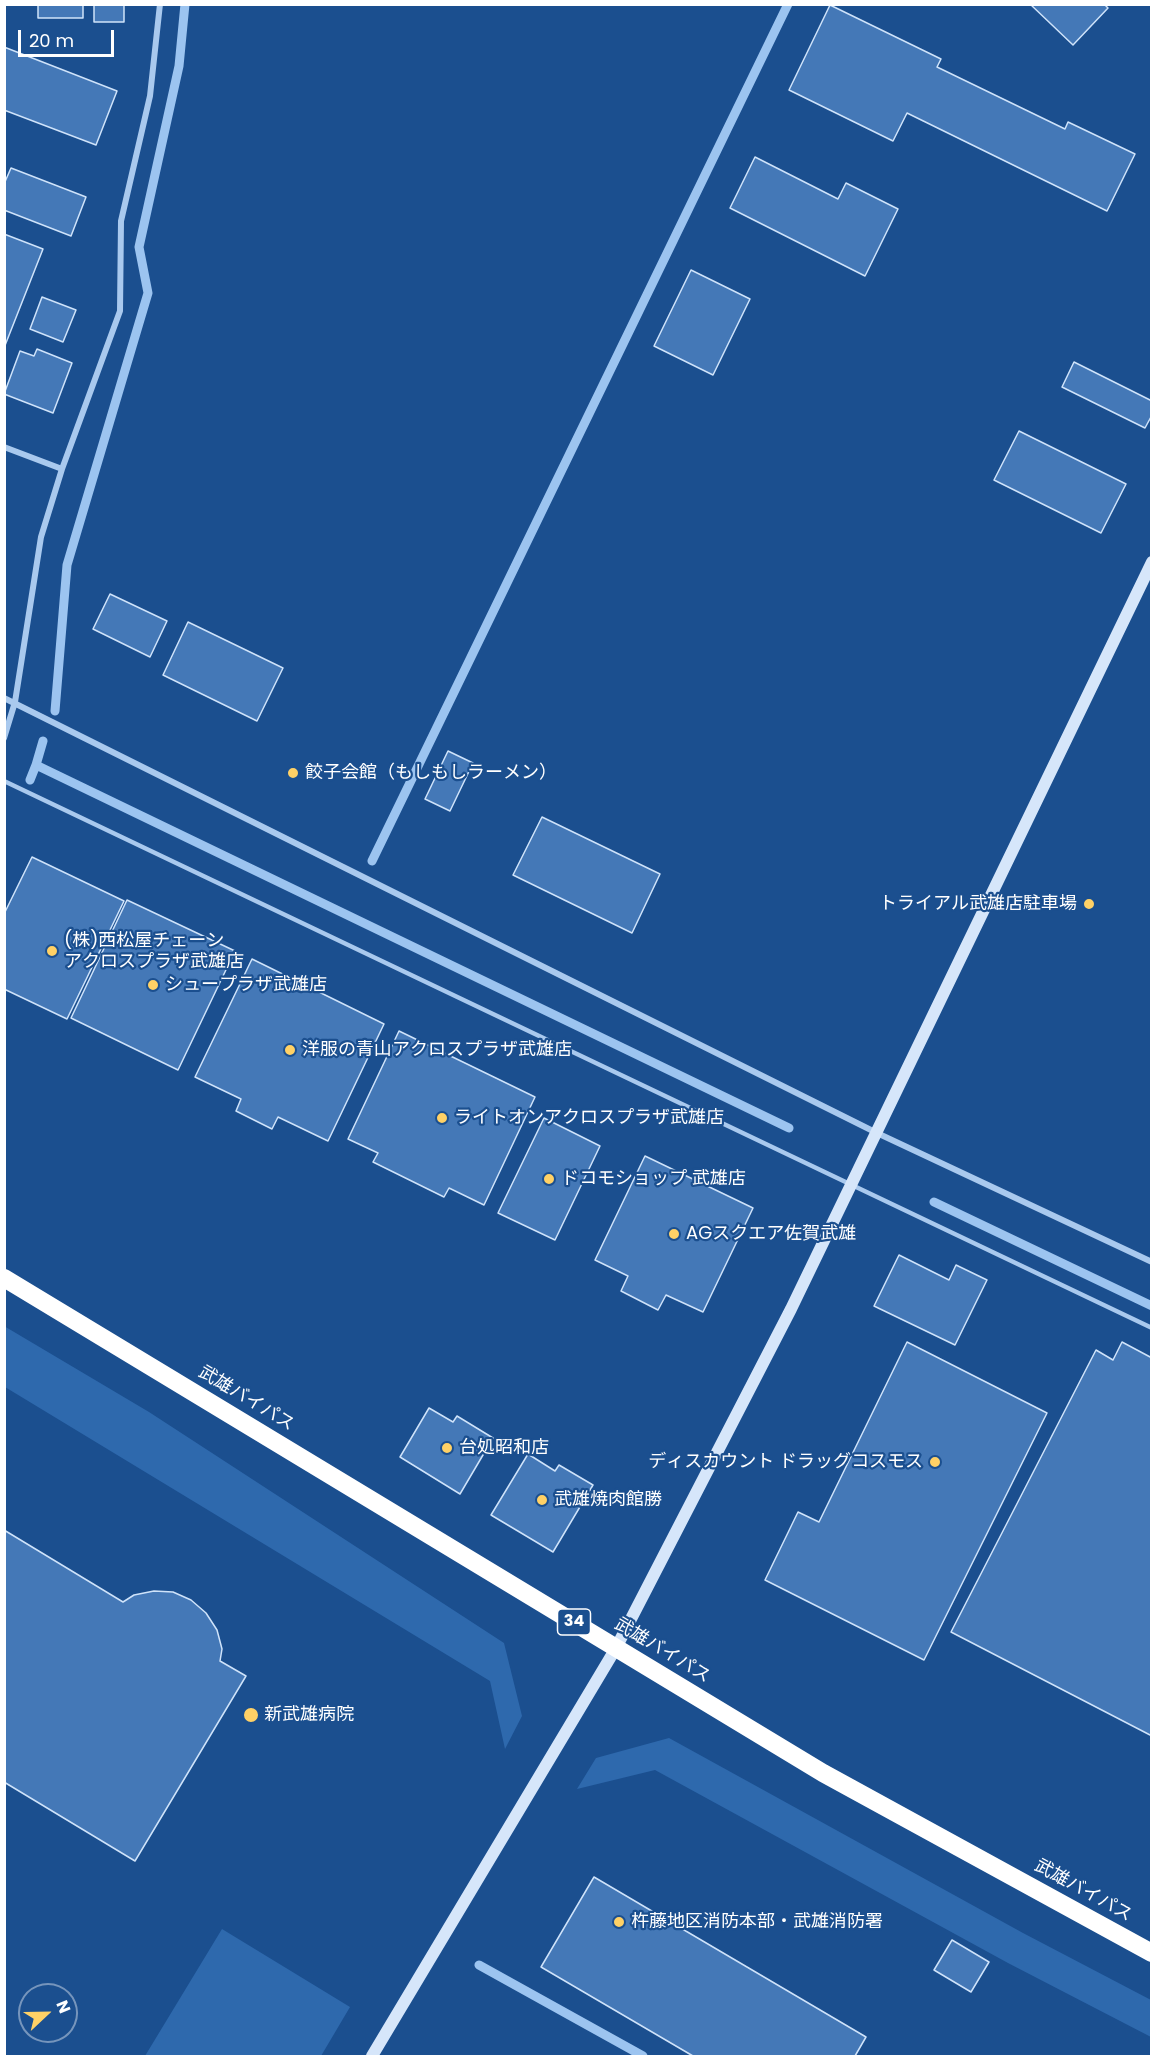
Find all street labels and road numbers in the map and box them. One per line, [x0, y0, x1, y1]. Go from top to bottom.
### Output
street label: 武雄バイパス [194, 1362, 298, 1436]
road number: 34 [558, 1609, 590, 1635]
street label: 武雄バイパス [610, 1614, 714, 1688]
street label: 武雄バイパス [1031, 1855, 1135, 1927]

